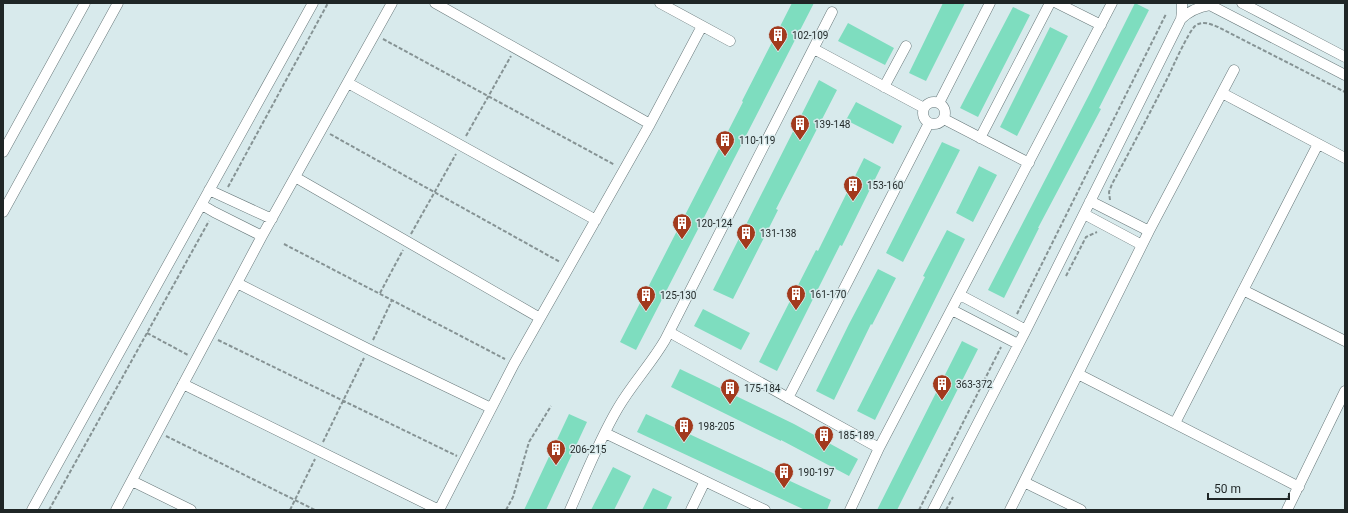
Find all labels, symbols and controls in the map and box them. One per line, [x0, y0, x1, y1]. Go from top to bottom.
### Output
building icon: 102-109 [767, 24, 789, 52]
place label: 102-109 [792, 30, 828, 41]
building icon: 139-148 [789, 113, 811, 141]
place label: 139-148 [814, 119, 851, 130]
building icon: 110-119 [714, 129, 736, 157]
place label: 110-119 [739, 135, 775, 146]
building icon: 153-160 [842, 174, 864, 202]
place label: 153-160 [867, 180, 904, 191]
building icon: 120-124 [671, 212, 693, 240]
place label: 120-124 [696, 218, 733, 229]
building icon: 131-138 [735, 222, 757, 250]
place label: 131-138 [760, 228, 797, 239]
building icon: 161-170 [785, 283, 807, 311]
building icon: 125-130 [635, 284, 657, 312]
place label: 161-170 [810, 289, 847, 300]
place label: 125-130 [660, 290, 697, 301]
building icon: 363-372 [931, 373, 953, 401]
building icon: 175-184 [719, 377, 741, 405]
place label: 363-372 [956, 379, 993, 390]
place label: 175-184 [744, 383, 781, 394]
building icon: 198-205 [673, 415, 695, 443]
place label: 198-205 [698, 421, 735, 432]
building icon: 185-189 [813, 424, 835, 452]
place label: 185-189 [838, 430, 874, 441]
building icon: 206-215 [545, 438, 567, 466]
place label: 206-215 [570, 444, 607, 455]
building icon: 190-197 [773, 461, 795, 489]
place label: 190-197 [798, 467, 835, 478]
scale bar [1208, 475, 1289, 501]
text: 50 m [1214, 482, 1241, 496]

